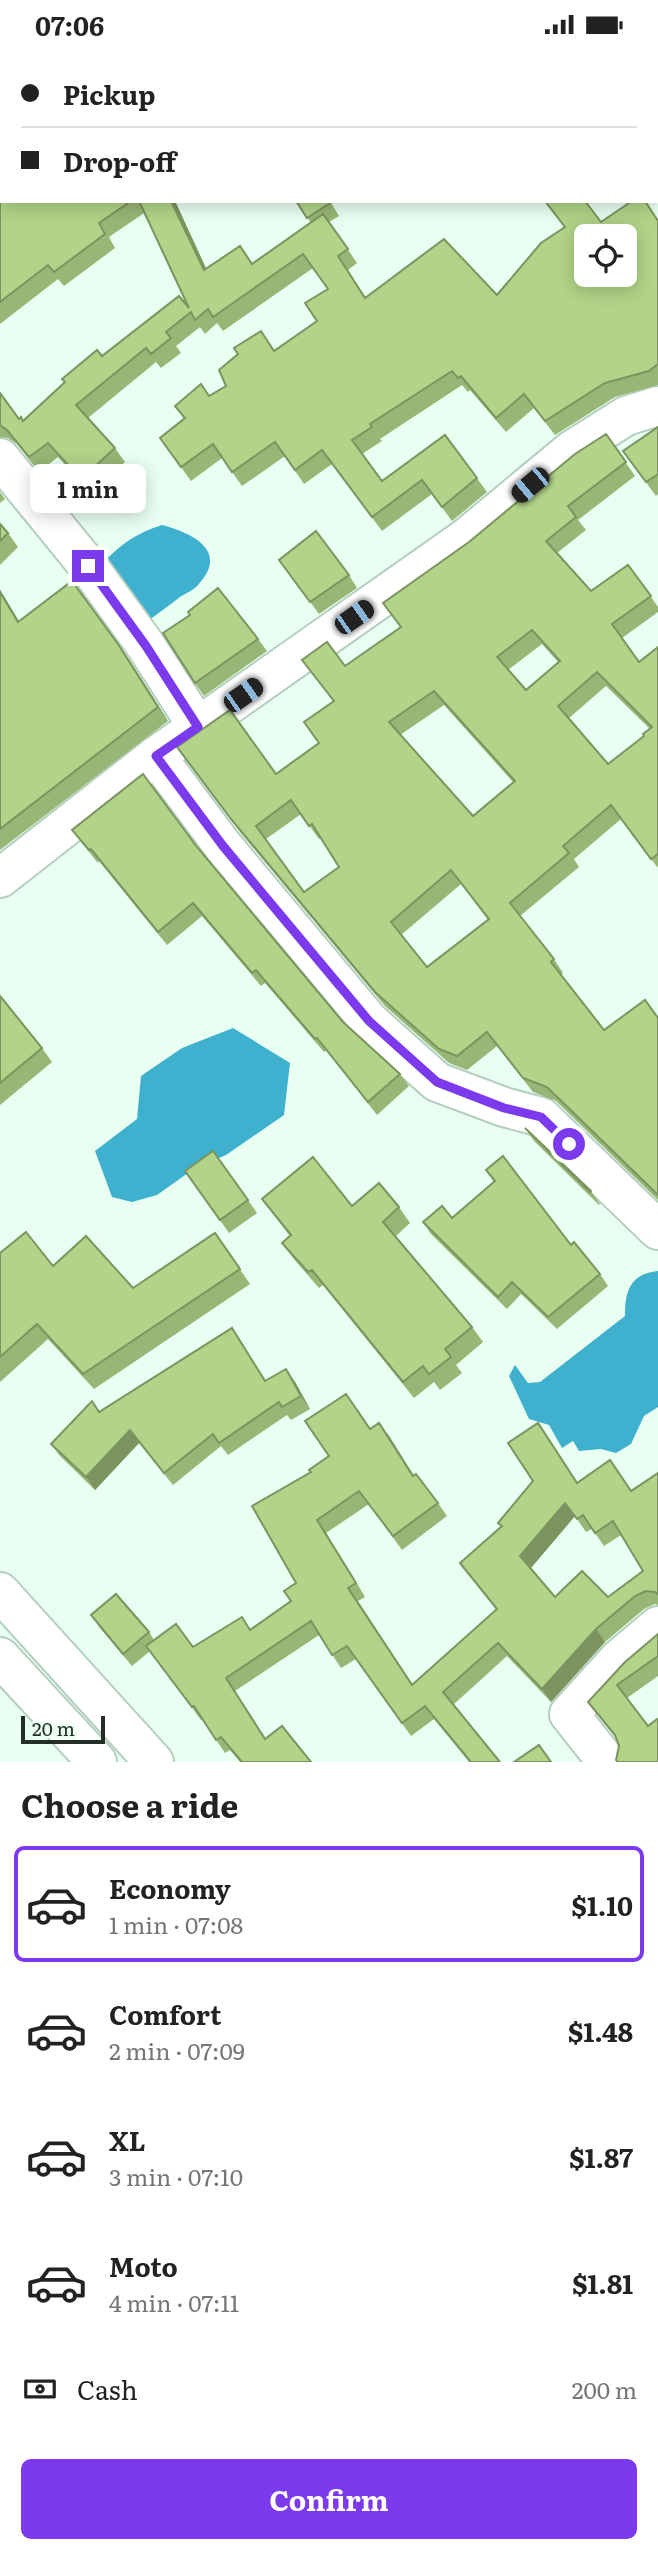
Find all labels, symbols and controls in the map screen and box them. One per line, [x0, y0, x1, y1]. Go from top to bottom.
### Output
text: 07:06 [35, 5, 104, 44]
text: Pickup [63, 74, 155, 113]
text: Drop-off [63, 141, 176, 180]
map controls [574, 224, 637, 287]
button: locate [574, 224, 637, 287]
car [508, 463, 553, 507]
callout: 1 min [30, 465, 146, 513]
text: 1 min [57, 471, 119, 505]
route end [72, 550, 104, 582]
car [331, 596, 378, 638]
car [220, 674, 267, 716]
route start [553, 1128, 585, 1160]
scale bar [21, 1713, 105, 1745]
text: 20 m [32, 1714, 75, 1742]
text: Choose a ride [21, 1780, 238, 1828]
text: Economy [109, 1868, 231, 1907]
icon: car [25, 1873, 88, 1936]
text: $1.10 [571, 1885, 633, 1924]
text: 1 min · 07:08 [109, 1907, 243, 1941]
text: Comfort [109, 1994, 221, 2033]
icon: car [25, 1999, 88, 2062]
text: $1.48 [568, 2011, 633, 2050]
text: 2 min · 07:09 [109, 2033, 245, 2067]
text: XL [109, 2120, 146, 2159]
icon: car [25, 2125, 88, 2188]
text: $1.87 [569, 2137, 633, 2176]
text: 3 min · 07:10 [109, 2159, 243, 2193]
text: Moto [109, 2246, 178, 2285]
icon: car [25, 2251, 88, 2314]
text: $1.81 [572, 2263, 633, 2302]
text: 4 min · 07:11 [109, 2285, 239, 2319]
text: Cash [77, 2369, 138, 2408]
icon: cash [21, 2370, 59, 2408]
text: 200 m [572, 2372, 637, 2406]
button: Confirm [21, 2459, 637, 2539]

